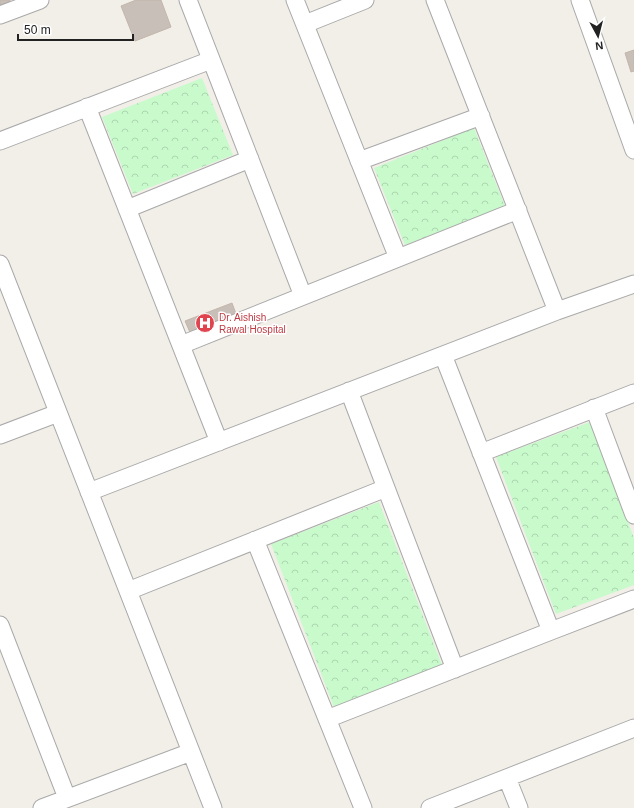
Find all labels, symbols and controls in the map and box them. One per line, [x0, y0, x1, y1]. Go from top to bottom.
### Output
scale bar [18, 16, 133, 42]
north arrow [578, 16, 618, 56]
text: 50 m [24, 23, 51, 37]
text: N [594, 39, 604, 52]
hospital icon: Dr. Aishish Rawal Hospital [194, 312, 216, 334]
place label: Dr. Aishish Rawal Hospital [219, 312, 286, 335]

